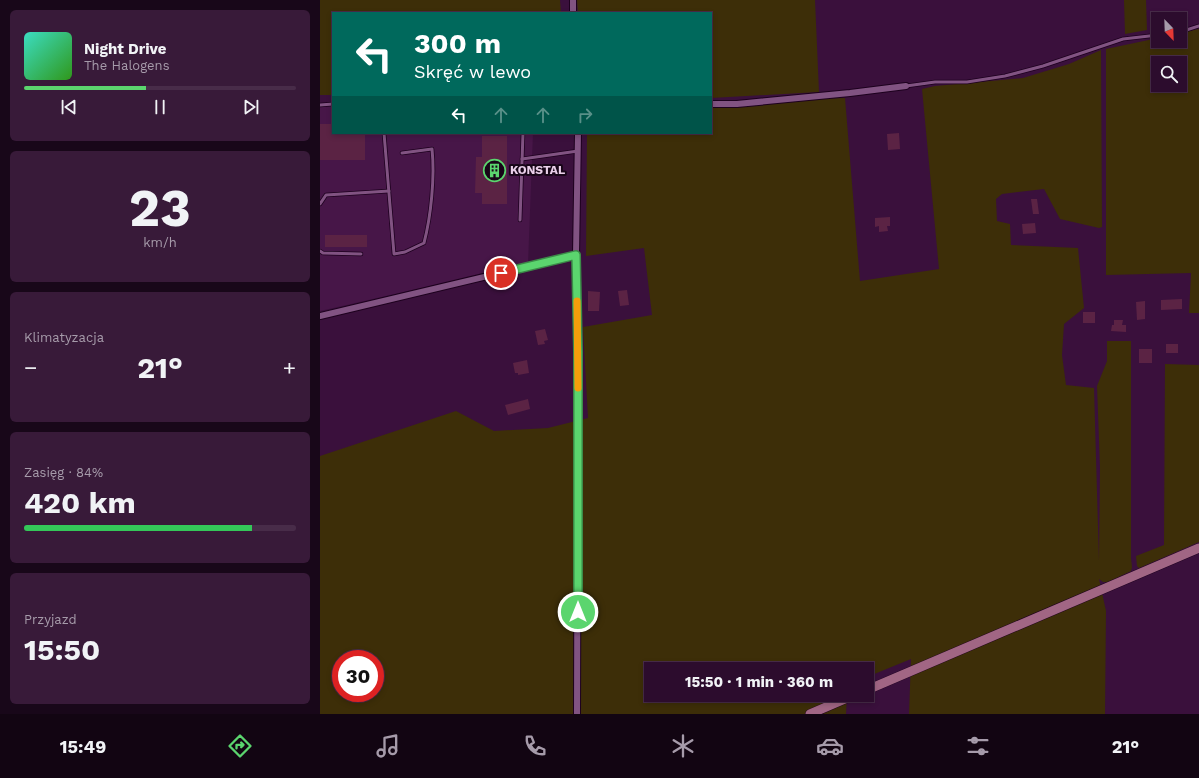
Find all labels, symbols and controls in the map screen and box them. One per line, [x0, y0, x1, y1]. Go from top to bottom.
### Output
north arrow [1151, 12, 1187, 48]
map controls [1151, 12, 1187, 92]
text: 300 m [414, 27, 501, 60]
icon: left [348, 28, 400, 80]
text: Night Drive [84, 40, 167, 58]
button: search [1151, 56, 1187, 92]
text: The Halogens [84, 58, 170, 73]
text: Skręć w lewo [414, 61, 531, 82]
icon: previous [58, 96, 80, 118]
icon: pause [149, 96, 171, 118]
icon: next [240, 96, 262, 118]
icon: left [448, 104, 470, 126]
icon: ahead [490, 104, 512, 126]
icon: ahead [532, 104, 554, 126]
icon: right [574, 104, 596, 126]
building icon: KONSTAL [481, 157, 507, 183]
place label: KONSTAL [510, 163, 565, 177]
text: 23 [129, 178, 191, 239]
text: km/h [143, 235, 177, 250]
pin [484, 256, 518, 290]
icon: arrive [490, 262, 512, 284]
text: Klimatyzacja [24, 330, 104, 345]
text: 21° [137, 350, 183, 385]
text: − [24, 355, 37, 380]
text: + [283, 355, 296, 380]
text: Zasięg · 84% [24, 465, 103, 480]
text: 420 km [24, 485, 136, 520]
position arrow [557, 591, 599, 633]
text: Przyjazd [24, 612, 77, 627]
text: 15:50 [24, 632, 100, 667]
speed limit sign: 30 [332, 650, 384, 702]
text: 15:50 · 1 min · 360 m [685, 673, 833, 691]
icon: directions [226, 732, 254, 760]
icon: music [374, 732, 402, 760]
icon: phone [521, 732, 549, 760]
icon: climate [669, 732, 697, 760]
icon: car [816, 732, 844, 760]
icon: filters [964, 732, 992, 760]
text: 15:49 [60, 736, 106, 757]
text: 21° [1112, 736, 1139, 757]

